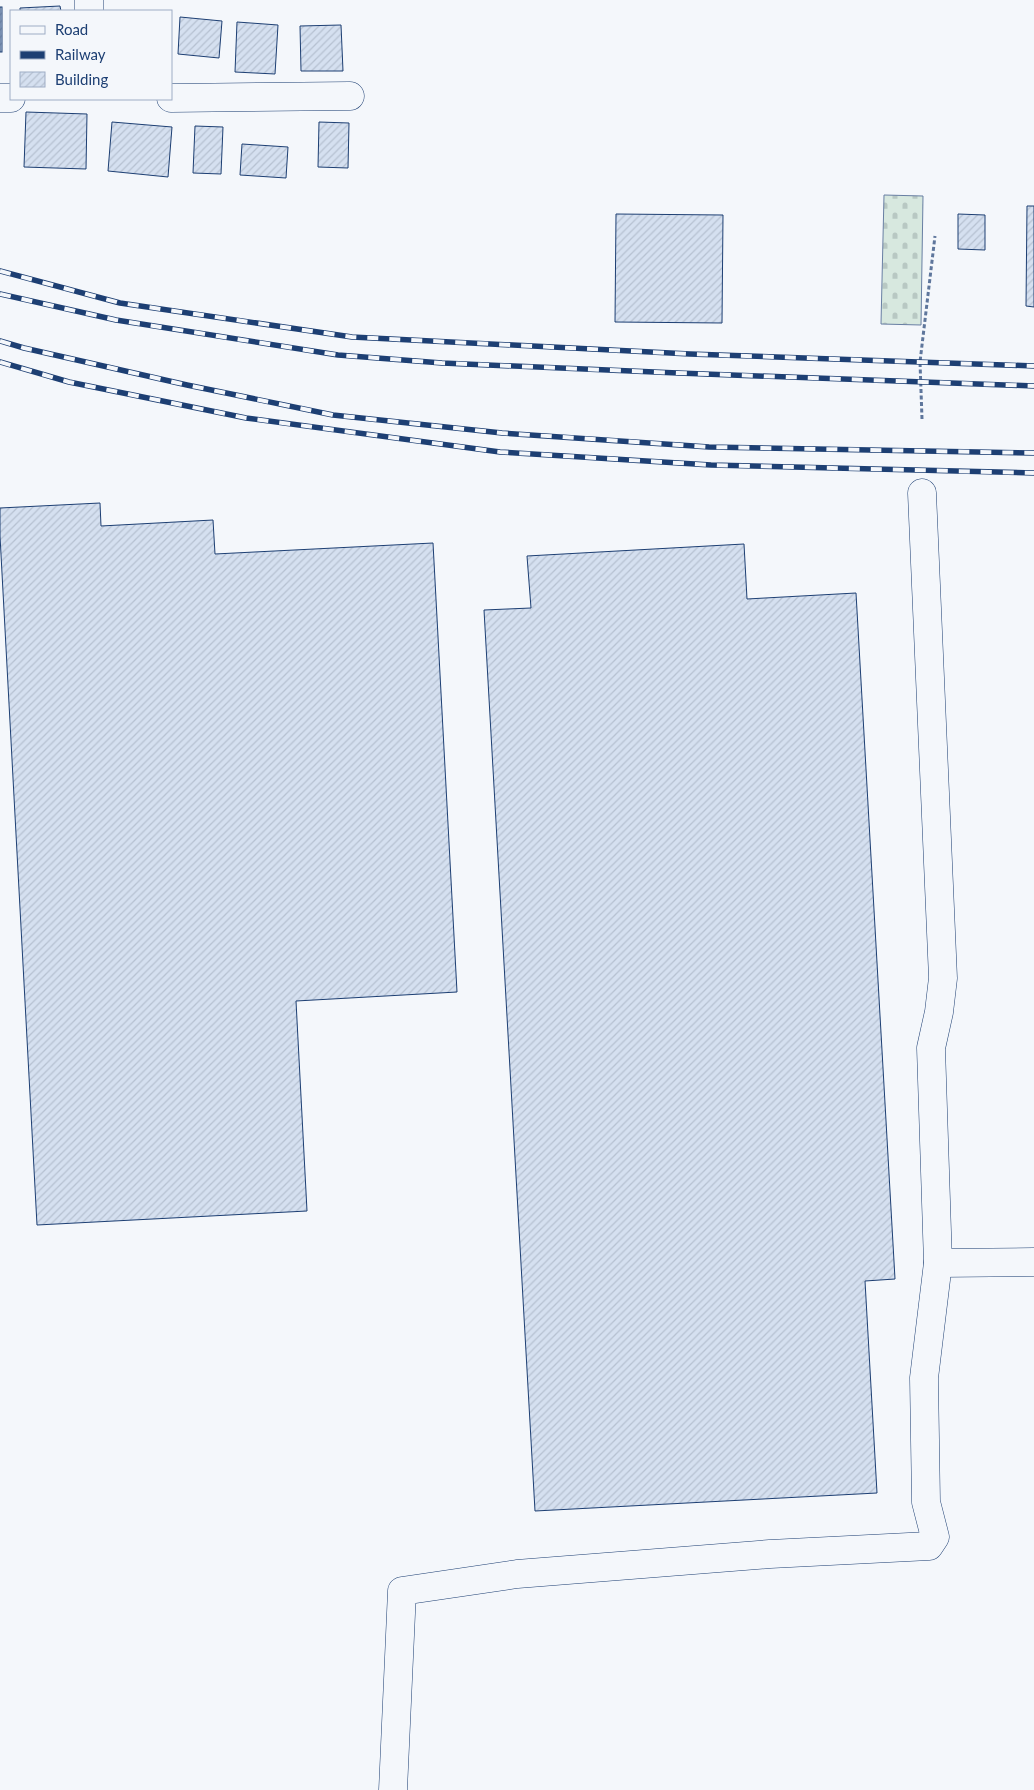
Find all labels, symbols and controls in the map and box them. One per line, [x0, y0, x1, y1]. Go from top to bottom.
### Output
legend [10, 10, 172, 100]
text: Road [55, 20, 88, 38]
text: Railway [55, 45, 106, 63]
text: Building [55, 70, 108, 88]

